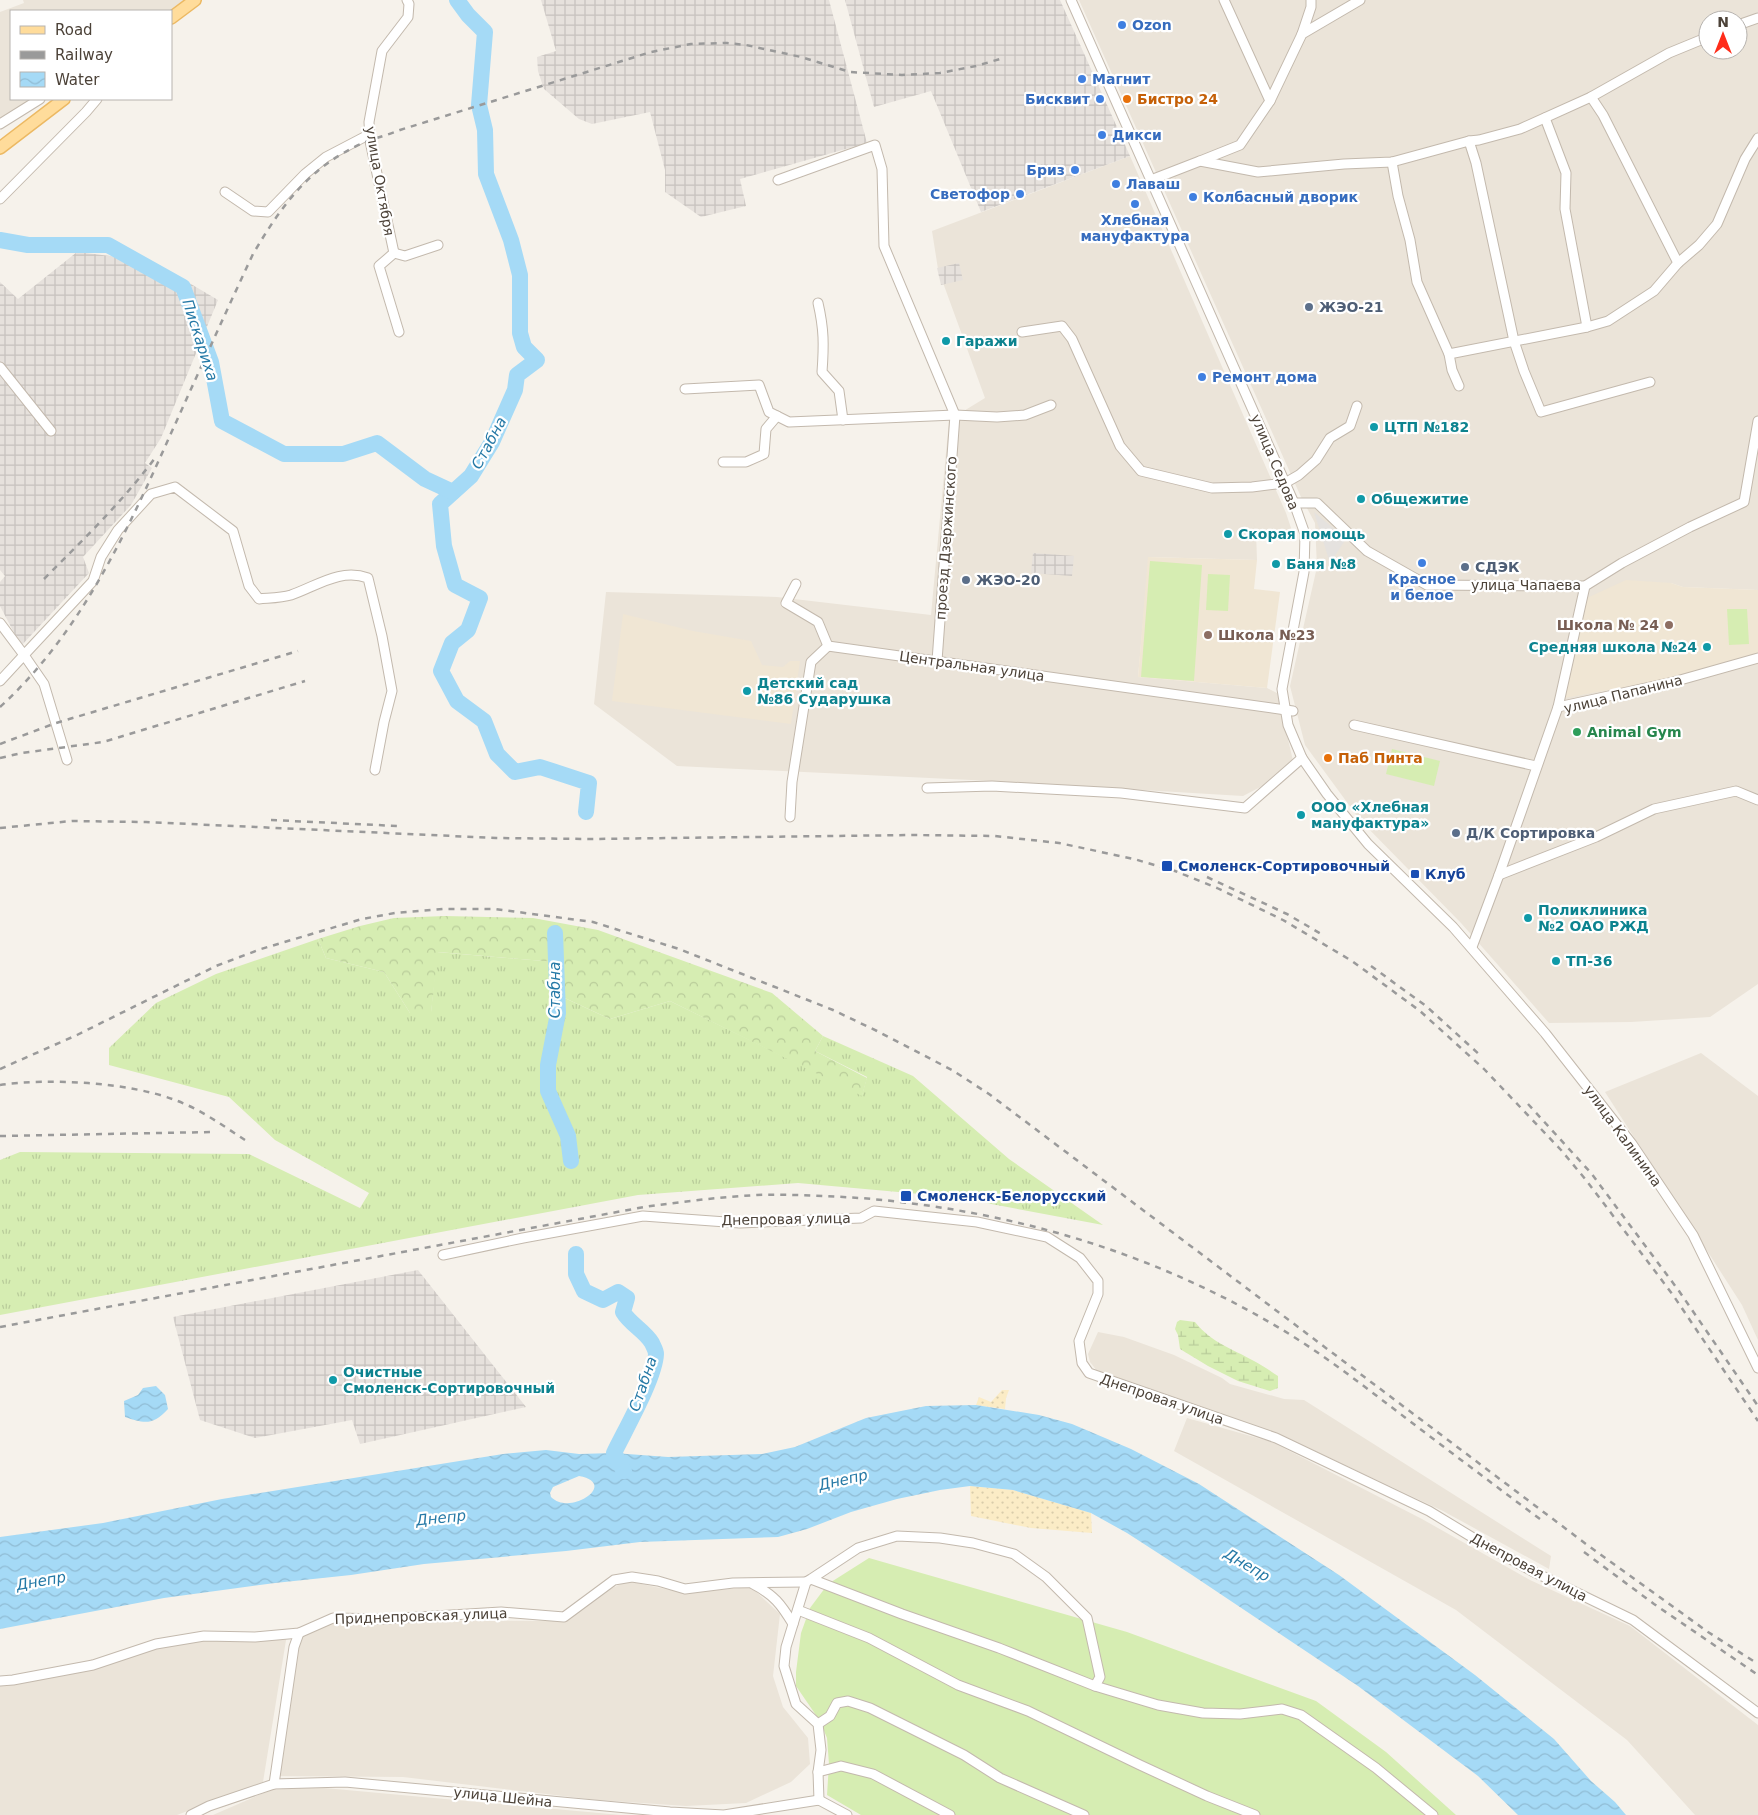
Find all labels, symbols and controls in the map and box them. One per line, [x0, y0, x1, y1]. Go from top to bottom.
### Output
legend [10, 10, 172, 100]
north arrow [1698, 10, 1748, 60]
text: N [1717, 14, 1729, 30]
place label: Ozon [1132, 17, 1172, 33]
marker: Ozon [1116, 19, 1128, 31]
text: Road [55, 21, 93, 39]
text: Railway [55, 46, 113, 64]
text: Water [55, 71, 100, 89]
place label: Магнит [1092, 71, 1151, 87]
marker: Магнит [1076, 73, 1088, 85]
place label: Бисквит [1025, 91, 1091, 107]
place label: Бистро 24 [1137, 91, 1218, 107]
marker: Бисквит [1094, 93, 1106, 105]
marker: Бистро 24 [1121, 93, 1133, 105]
street label: улица Октября [362, 125, 398, 237]
place label: Дикси [1112, 127, 1162, 143]
marker: Дикси [1096, 129, 1108, 141]
place label: Бриз [1026, 162, 1065, 178]
marker: Бриз [1069, 164, 1081, 176]
place label: Лаваш [1126, 176, 1180, 192]
marker: Лаваш [1110, 178, 1122, 190]
place label: Светофор [930, 186, 1010, 202]
marker: Светофор [1014, 188, 1026, 200]
place label: Колбасный дворик [1203, 189, 1358, 205]
marker: Колбасный дворик [1187, 191, 1199, 203]
marker: Хлебная мануфактура [1129, 198, 1141, 210]
place label: Хлебная мануфактура [1080, 212, 1190, 244]
water label: Пискариха [178, 297, 222, 383]
place label: ЖЭО-21 [1319, 299, 1384, 315]
marker: ЖЭО-21 [1303, 301, 1315, 313]
place label: Гаражи [956, 333, 1018, 349]
marker: Гаражи [940, 335, 952, 347]
place label: Ремонт дома [1212, 369, 1317, 385]
marker: Ремонт дома [1196, 371, 1208, 383]
street label: улица Седова [1248, 412, 1302, 512]
water label: Стабна [468, 414, 510, 472]
place label: ЦТП №182 [1384, 419, 1469, 435]
marker: ЦТП №182 [1368, 421, 1380, 433]
street label: проезд Дзержинского [932, 456, 960, 620]
place label: Общежитие [1371, 491, 1469, 507]
marker: Общежитие [1355, 493, 1367, 505]
place label: Скорая помощь [1238, 526, 1366, 542]
marker: Скорая помощь [1222, 528, 1234, 540]
place label: Баня №8 [1286, 556, 1356, 572]
marker: Красное и белое [1416, 557, 1428, 569]
marker: Баня №8 [1270, 558, 1282, 570]
place label: СДЭК [1475, 559, 1520, 575]
marker: СДЭК [1459, 561, 1471, 573]
place label: Красное и белое [1388, 571, 1456, 603]
place label: ЖЭО-20 [976, 572, 1041, 588]
marker: ЖЭО-20 [960, 574, 972, 586]
street label: улица Чапаева [1471, 577, 1581, 593]
place label: Школа № 24 [1557, 617, 1659, 633]
marker: Школа № 24 [1663, 619, 1675, 631]
place label: Школа №23 [1218, 627, 1315, 643]
marker: Школа №23 [1202, 629, 1214, 641]
place label: Средняя школа №24 [1528, 639, 1697, 655]
marker: Средняя школа №24 [1701, 641, 1713, 653]
street label: Центральная улица [898, 648, 1046, 684]
street label: улица Папанина [1562, 672, 1684, 716]
place label: Детский сад №86 Сударушка [757, 675, 891, 707]
marker: Детский сад №86 Сударушка [741, 685, 753, 697]
place label: Animal Gym [1587, 724, 1682, 740]
marker: Animal Gym [1571, 726, 1583, 738]
place label: Паб Пинта [1338, 750, 1423, 766]
marker: Паб Пинта [1322, 752, 1334, 764]
place label: ООО «Хлебная мануфактура» [1311, 799, 1429, 831]
marker: ООО «Хлебная мануфактура» [1295, 809, 1307, 821]
place label: Д/К Сортировка [1466, 825, 1595, 841]
marker: Д/К Сортировка [1450, 827, 1462, 839]
place label: Смоленск-Сортировочный [1178, 858, 1390, 874]
marker: Смоленск-Сортировочный [1160, 859, 1174, 873]
place label: Клуб [1425, 866, 1466, 882]
marker: Клуб [1409, 868, 1421, 880]
place label: Поликлиника №2 ОАО РЖД [1538, 902, 1649, 934]
marker: Поликлиника №2 ОАО РЖД [1522, 912, 1534, 924]
place label: ТП-36 [1566, 953, 1613, 969]
marker: ТП-36 [1550, 955, 1562, 967]
water label: Стабна [546, 962, 564, 1018]
street label: улица Калинина [1581, 1082, 1665, 1190]
place label: Смоленск-Белорусский [917, 1188, 1106, 1204]
marker: Смоленск-Белорусский [899, 1189, 913, 1203]
street label: Днепровая улица [721, 1210, 851, 1228]
water label: Стабна [625, 1354, 661, 1414]
place label: Очистные Смоленск-Сортировочный [343, 1364, 555, 1396]
street label: Днепровая улица [1098, 1370, 1226, 1428]
marker: Очистные Смоленск-Сортировочный [327, 1374, 339, 1386]
water label: Днепр [816, 1466, 869, 1495]
water label: Днепр [414, 1506, 467, 1530]
street label: Днепровая улица [1468, 1530, 1590, 1604]
water label: Днепр [1220, 1544, 1273, 1586]
water label: Днепр [14, 1568, 67, 1594]
street label: Приднепровская улица [334, 1605, 508, 1627]
street label: улица Шейна [453, 1784, 553, 1810]

